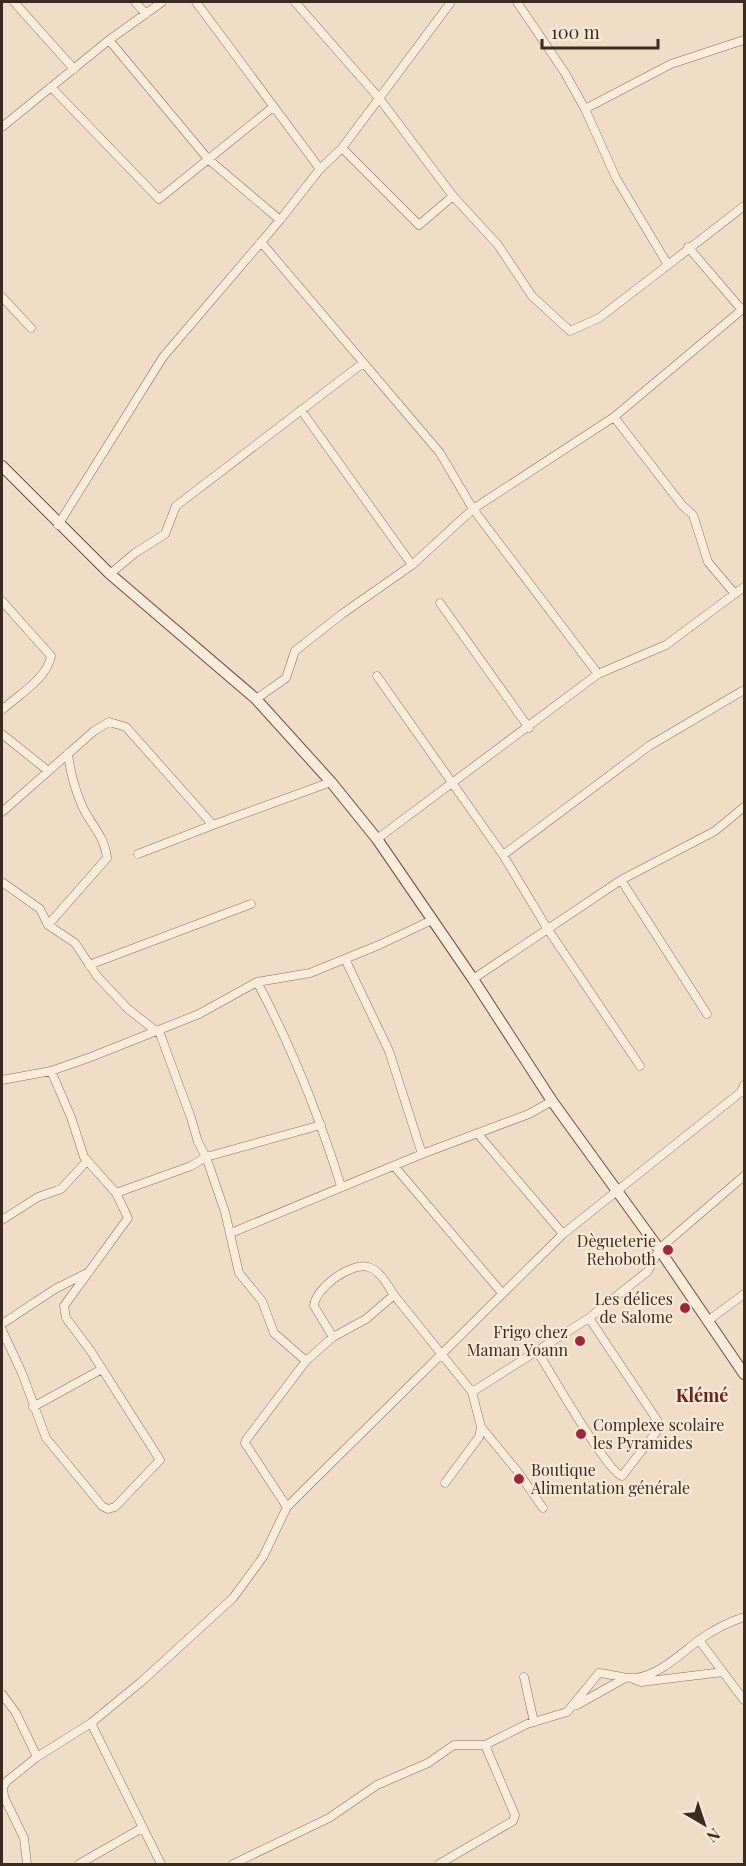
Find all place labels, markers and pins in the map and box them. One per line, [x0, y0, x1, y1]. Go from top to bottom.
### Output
place label: Dègueterie Rehoboth [577, 1230, 657, 1269]
marker: Dègueterie Rehoboth [661, 1243, 675, 1257]
place label: Les délices de Salome [595, 1288, 673, 1327]
marker: Les délices de Salome [678, 1301, 692, 1315]
place label: Frigo chez Maman Yoann [467, 1321, 568, 1360]
marker: Frigo chez Maman Yoann [573, 1334, 587, 1348]
place label: Complexe scolaire les Pyramides [593, 1414, 724, 1453]
marker: Complexe scolaire les Pyramides [574, 1427, 588, 1441]
place label: Boutique Alimentation générale [530, 1459, 690, 1498]
marker: Boutique Alimentation générale [512, 1472, 526, 1486]

